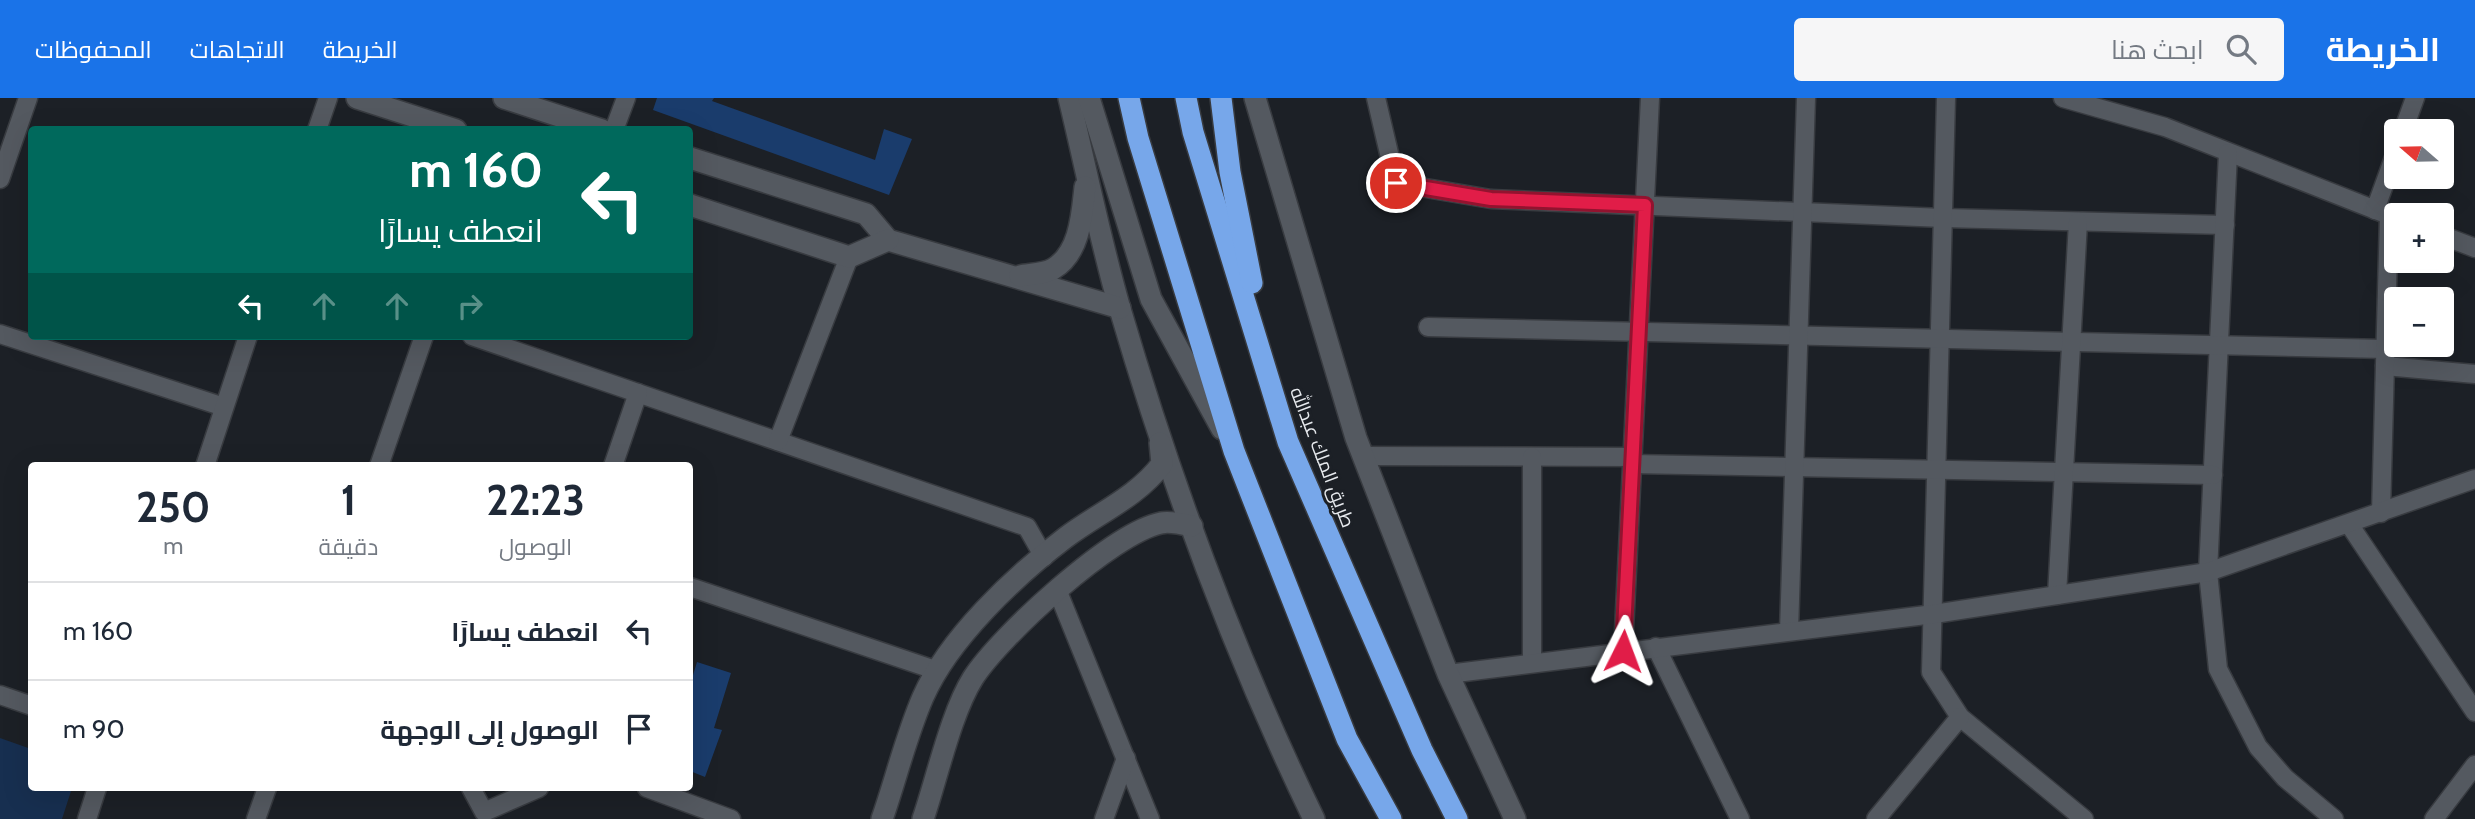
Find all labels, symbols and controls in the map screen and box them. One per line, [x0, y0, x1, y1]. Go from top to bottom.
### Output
search box [1794, 18, 2284, 81]
text: الخريطة [2326, 29, 2440, 69]
icon: search [2222, 30, 2260, 68]
text: ابحث هنا [2111, 34, 2204, 66]
text: المحفوظات [35, 35, 152, 64]
text: الاتجاهات [190, 35, 285, 64]
text: الخريطة [323, 35, 398, 64]
north arrow [2384, 119, 2454, 189]
map controls [2384, 119, 2454, 357]
text: 160 m [409, 140, 543, 199]
pin [1366, 153, 1426, 213]
icon: left [567, 154, 658, 245]
icon: arrive [1377, 164, 1415, 202]
button: + [2384, 203, 2454, 273]
text: انعطف يسارًا [378, 211, 543, 250]
icon: left [232, 287, 270, 325]
icon: ahead [305, 287, 343, 325]
icon: ahead [378, 287, 416, 325]
icon: right [451, 287, 489, 325]
button: − [2384, 287, 2454, 357]
street label: طريق الملك عبدالله [1284, 383, 1361, 531]
text: 1 [341, 474, 356, 526]
text: 22:23 [486, 474, 585, 526]
text: 250 [136, 481, 211, 533]
text: m [163, 532, 183, 560]
text: دقيقة [319, 533, 378, 561]
text: الوصول [499, 533, 572, 561]
icon: left [620, 612, 658, 650]
position arrow [1586, 614, 1660, 688]
text: 160 m [63, 615, 133, 647]
text: انعطف يسارًا [451, 616, 599, 648]
icon: arrive [620, 710, 658, 748]
text: 90 m [63, 713, 125, 745]
text: الوصول إلى الوجهة [380, 714, 599, 746]

